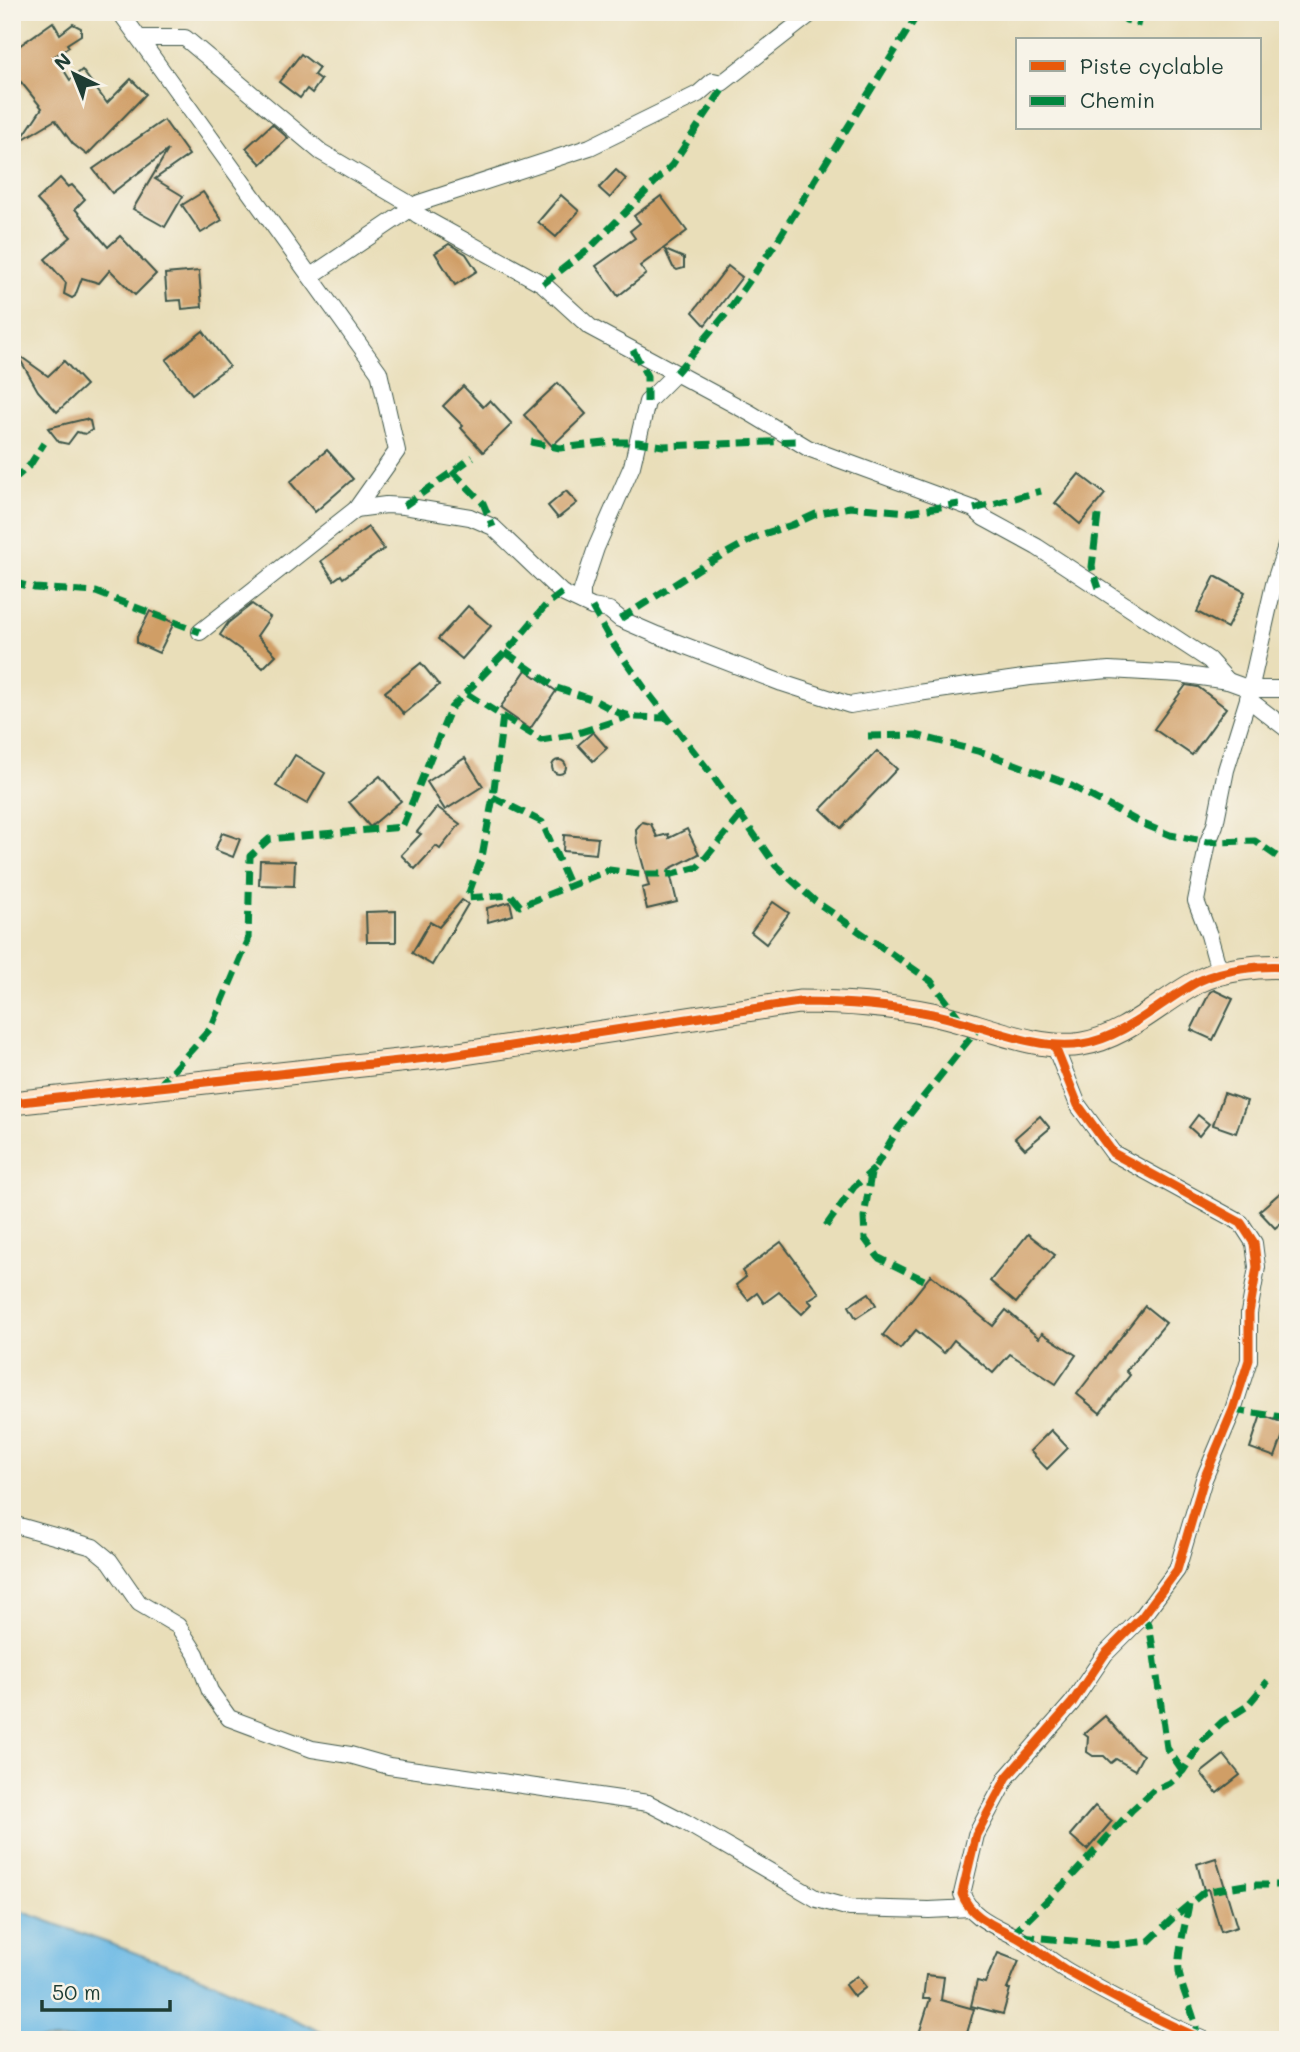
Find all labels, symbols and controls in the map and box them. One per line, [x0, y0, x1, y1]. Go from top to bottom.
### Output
north arrow [38, 38, 108, 108]
legend [1016, 38, 1262, 130]
text: N [48, 47, 76, 75]
text: Piste cyclable [1080, 52, 1224, 79]
text: Chemin [1080, 86, 1155, 113]
scale bar [42, 1968, 170, 2012]
text: 50 m [52, 1978, 101, 2005]

